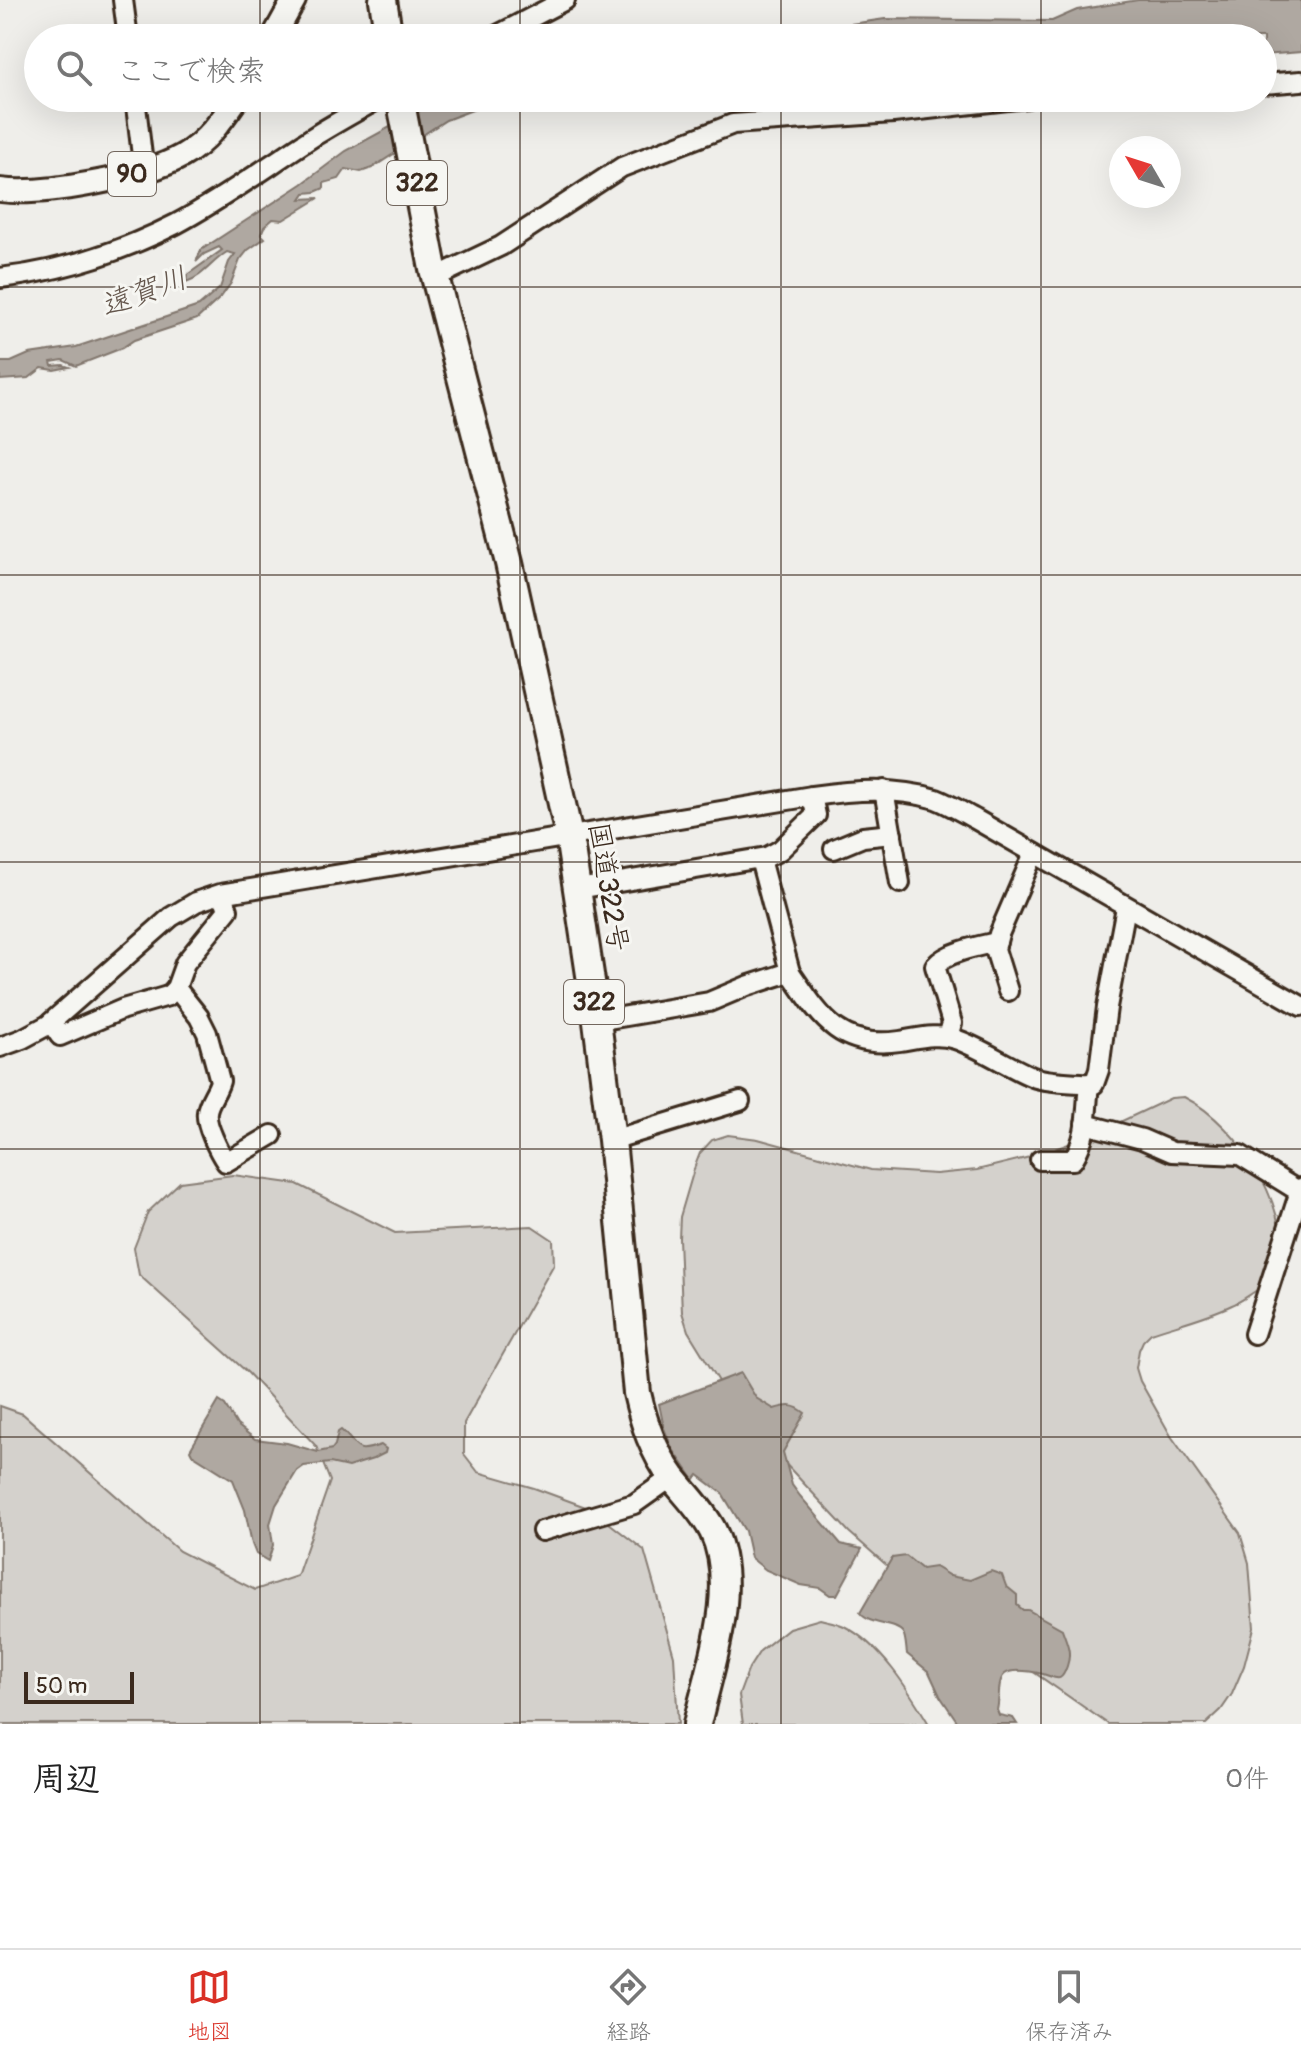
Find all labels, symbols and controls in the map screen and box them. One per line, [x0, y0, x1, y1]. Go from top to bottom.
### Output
search box [24, 24, 1277, 112]
icon: search [52, 46, 96, 90]
text: ここで検索 [116, 53, 266, 90]
north arrow [1109, 136, 1181, 208]
road number: 90 [108, 152, 156, 196]
road number: 322 [387, 161, 447, 205]
water label: 遠賀川 [95, 259, 193, 325]
street label: 国道322号 [580, 820, 636, 954]
road number: 322 [564, 980, 624, 1024]
scale bar [24, 1668, 134, 1704]
text: 50 m [36, 1672, 87, 1700]
text: 周辺 [32, 1758, 100, 1801]
text: 0件 [1225, 1763, 1269, 1795]
tab: 地図 [187, 1965, 232, 2046]
tab: 経路 [606, 1965, 651, 2046]
tab: 保存済み [1025, 1965, 1114, 2046]

